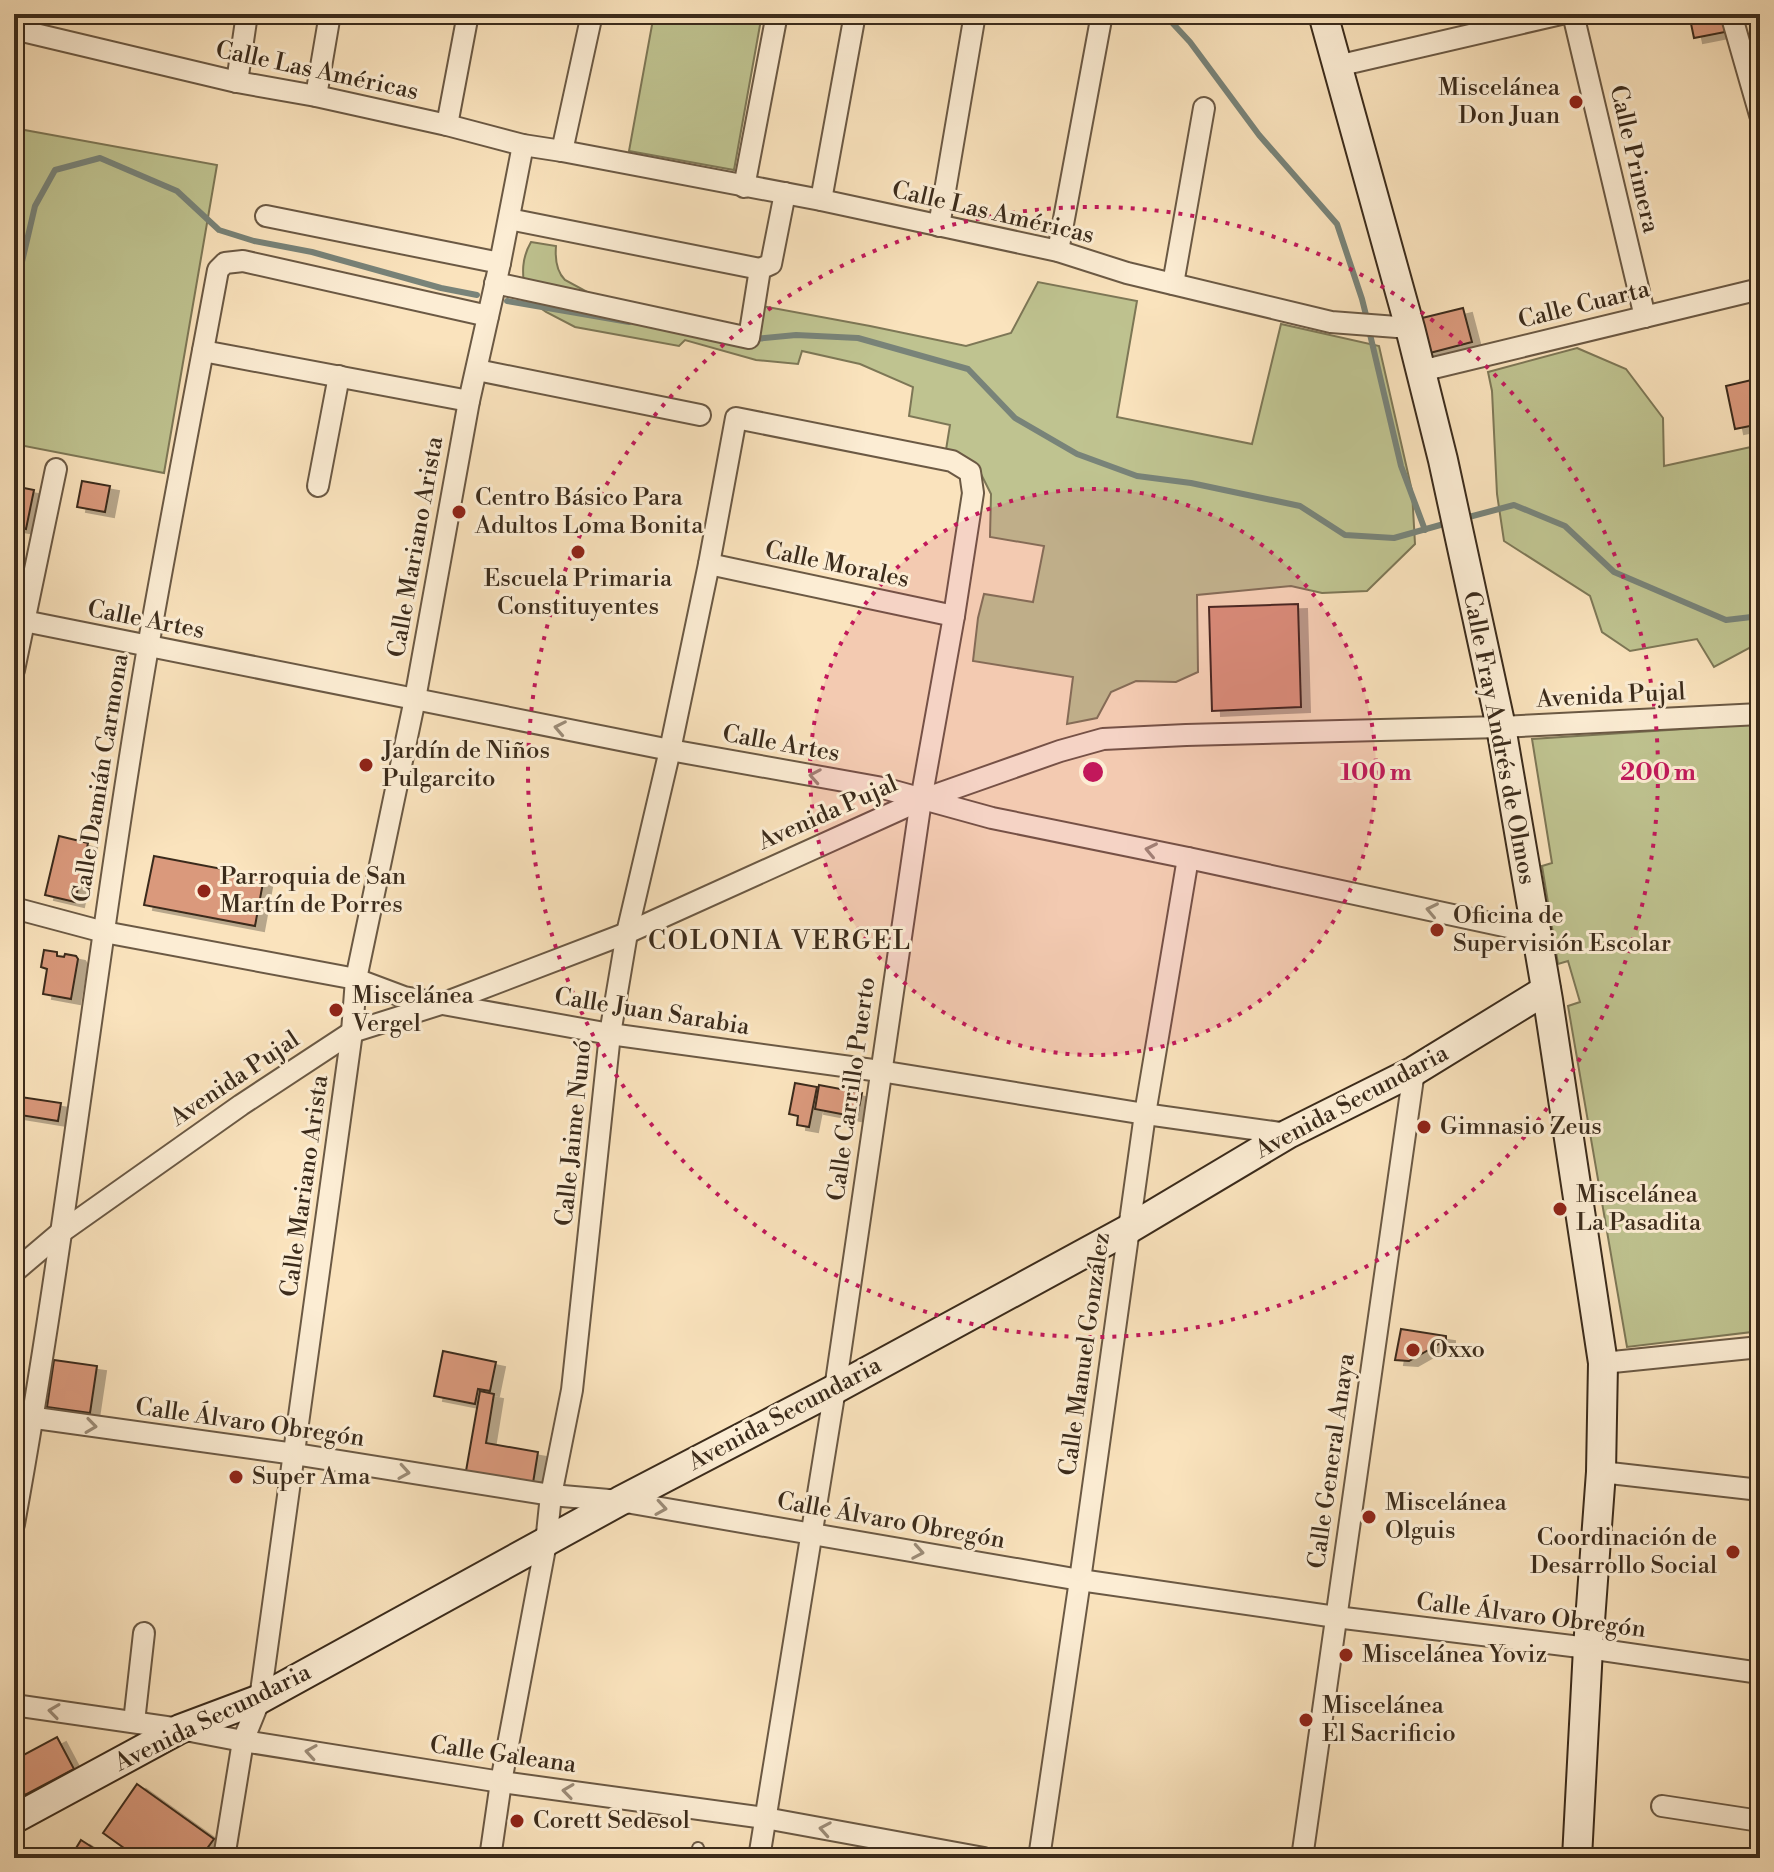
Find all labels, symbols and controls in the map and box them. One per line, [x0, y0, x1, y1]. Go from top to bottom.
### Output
street label: Calle Las Américas [213, 35, 421, 107]
place label: Miscelánea Don Juan [1438, 73, 1561, 131]
street label: Calle Primera [1602, 82, 1666, 237]
marker: Miscelánea Don Juan [1567, 93, 1585, 111]
street label: Calle Las Américas [889, 175, 1097, 251]
street label: Calle Cuarta [1515, 274, 1654, 336]
street label: Calle Mariano Arista [382, 433, 450, 660]
place label: Centro Básico Para Adultos Loma Bonita [474, 483, 704, 541]
marker: Centro Básico Para Adultos Loma Bonita [450, 503, 468, 521]
street label: Calle Morales [762, 535, 912, 595]
marker: Escuela Primaria Constituyentes [569, 543, 587, 561]
place label: Escuela Primaria Constituyentes [484, 564, 673, 622]
street label: Calle Fray Andrés de Olmos [1456, 589, 1542, 887]
street label: Calle Artes [85, 594, 207, 646]
street label: Calle Damián Carmona [67, 651, 136, 905]
street label: Avenida Pujal [1535, 677, 1686, 715]
street label: Calle Artes [720, 719, 842, 769]
one-way arrow [553, 720, 566, 737]
place label: Jardín de Niños Pulgarcito [381, 736, 550, 794]
marker: Jardín de Niños Pulgarcito [357, 756, 375, 774]
centre of rings [1079, 758, 1107, 786]
text: 100 m [1340, 758, 1412, 788]
text: 200 m [1620, 758, 1696, 788]
street label: Avenida Pujal [753, 769, 902, 857]
one-way arrow [808, 769, 822, 786]
one-way arrow [1144, 842, 1158, 859]
place label: Parroquia de San Martín de Porres [220, 862, 406, 920]
marker: Parroquia de San Martín de Porres [195, 882, 213, 900]
place label: Oficina de Supervisión Escolar [1453, 901, 1671, 959]
one-way arrow [1426, 902, 1440, 919]
marker: Oficina de Supervisión Escolar [1428, 921, 1446, 939]
district label: COLONIA VERGEL [648, 925, 912, 957]
street label: Calle Carrillo Puerto [821, 975, 883, 1203]
place label: Miscelánea Vergel [351, 981, 475, 1039]
street label: Calle Juan Sarabia [552, 982, 753, 1042]
marker: Miscelánea Vergel [327, 1001, 345, 1019]
street label: Avenida Pujal [164, 1025, 305, 1134]
street label: Calle Jaime Nunó [549, 1038, 599, 1228]
street label: Avenida Secundaria [1249, 1038, 1455, 1166]
street label: Calle Mariano Arista [275, 1072, 336, 1299]
place label: Gimnasio Zeus [1440, 1112, 1602, 1142]
marker: Gimnasio Zeus [1415, 1118, 1433, 1136]
place label: Miscelánea La Pasadita [1576, 1180, 1702, 1238]
marker: Miscelánea La Pasadita [1551, 1200, 1569, 1218]
street label: Calle Manuel González [1053, 1230, 1117, 1478]
place label: Oxxo [1429, 1335, 1485, 1365]
marker: Oxxo [1404, 1341, 1422, 1359]
street label: Avenida Secundaria [682, 1350, 888, 1478]
street label: Calle General Anaya [1302, 1351, 1362, 1571]
street label: Calle Álvaro Obregón [133, 1391, 367, 1454]
one-way arrow [85, 1418, 98, 1435]
place label: Super Ama [252, 1462, 371, 1492]
one-way arrow [397, 1463, 411, 1480]
marker: Super Ama [227, 1468, 245, 1486]
street label: Calle Álvaro Obregón [775, 1485, 1008, 1556]
place label: Miscelánea Olguis [1385, 1488, 1508, 1546]
one-way arrow [654, 1499, 668, 1516]
marker: Miscelánea Olguis [1360, 1508, 1378, 1526]
place label: Coordinación de Desarrollo Social [1530, 1523, 1717, 1581]
one-way arrow [911, 1542, 924, 1559]
marker: Coordinación de Desarrollo Social [1724, 1543, 1742, 1561]
street label: Calle Álvaro Obregón [1414, 1586, 1648, 1645]
place label: Miscelánea Yoviz [1362, 1640, 1547, 1670]
marker: Miscelánea Yoviz [1337, 1646, 1355, 1664]
street label: Avenida Secundaria [109, 1657, 317, 1779]
place label: Miscelánea El Sacrificio [1322, 1691, 1456, 1749]
one-way arrow [47, 1703, 61, 1720]
marker: Miscelánea El Sacrificio [1297, 1711, 1315, 1729]
street label: Calle Galeana [428, 1730, 579, 1780]
one-way arrow [304, 1744, 318, 1761]
one-way arrow [561, 1783, 574, 1800]
place label: Corett Sedesol [533, 1806, 690, 1836]
marker: Corett Sedesol [508, 1812, 526, 1830]
one-way arrow [818, 1821, 832, 1838]

